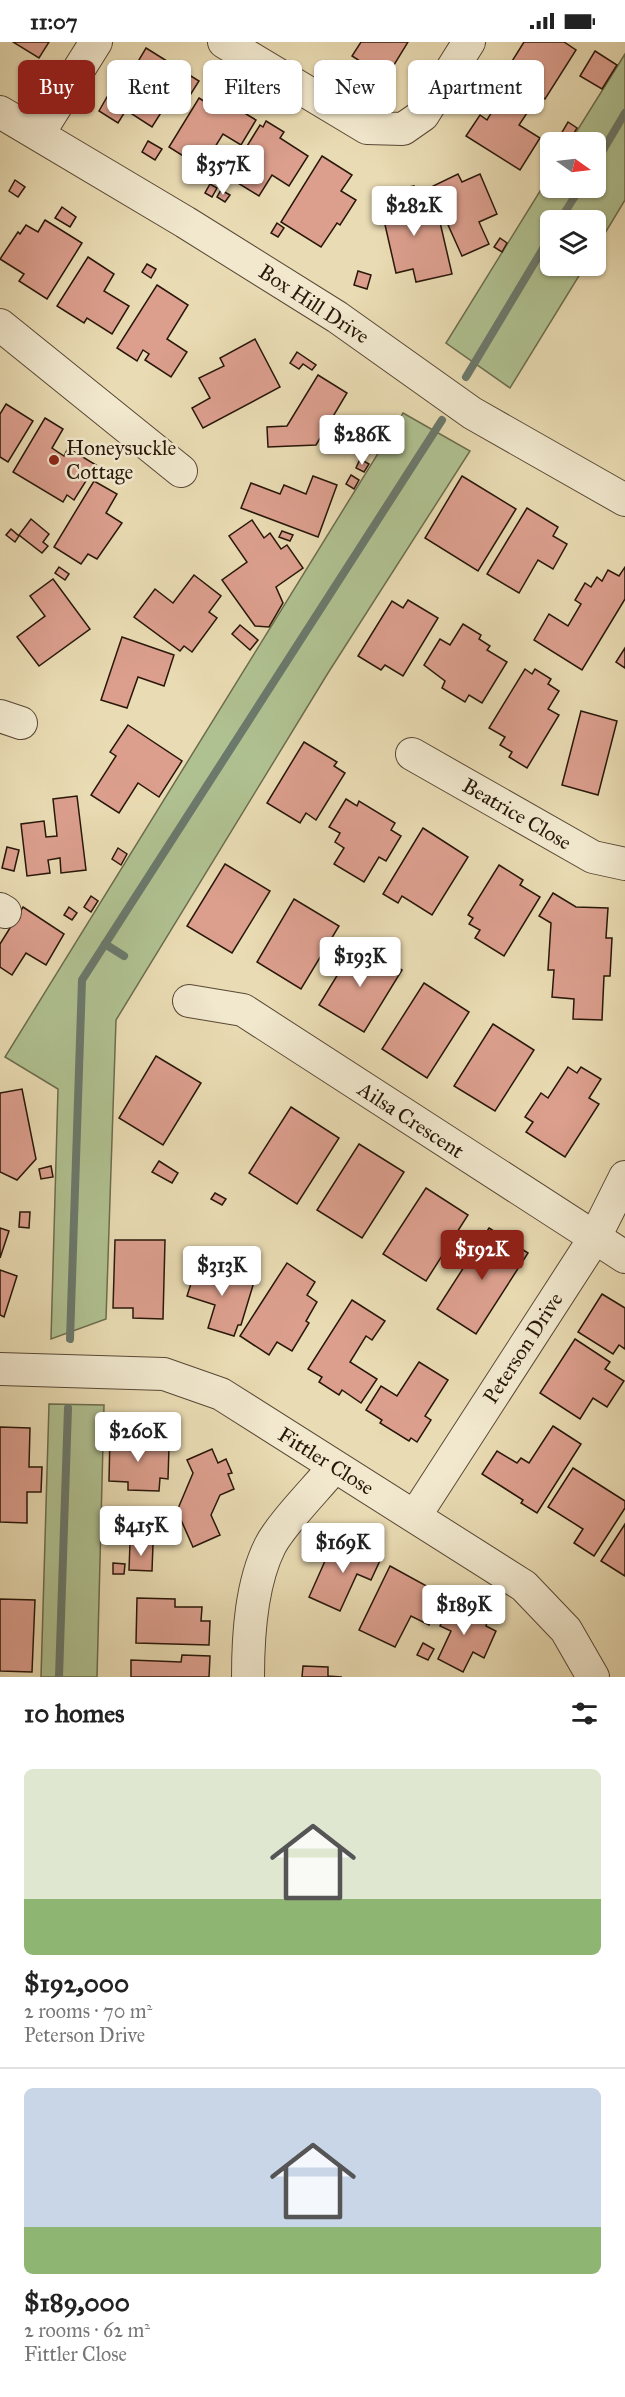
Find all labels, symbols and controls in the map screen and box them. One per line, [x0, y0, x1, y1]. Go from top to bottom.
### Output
text: 11:07 [30, 8, 77, 35]
chip: Buy [18, 60, 95, 114]
chip: Rent [107, 60, 191, 114]
chip: Filters [203, 60, 302, 114]
chip: New [314, 60, 396, 114]
chip: Apartment [408, 60, 544, 114]
north arrow [540, 132, 606, 198]
map controls [540, 132, 606, 276]
pin: $357K [181, 145, 265, 196]
text: $357K [196, 152, 250, 176]
pin: $282K [372, 186, 456, 237]
text: $282K [386, 193, 442, 217]
button: layers [540, 210, 606, 276]
street label: Box Hill Drive [254, 259, 374, 350]
pin: $286K [320, 415, 404, 466]
text: $286K [334, 422, 390, 446]
place label: Honeysuckle Cottage [66, 435, 177, 485]
marker: Honeysuckle Cottage [47, 453, 61, 467]
street label: Beatrice Close [458, 772, 576, 856]
pin: $193K [318, 937, 402, 988]
text: $193K [334, 944, 386, 968]
street label: Ailsa Crescent [352, 1075, 469, 1164]
pin: $192K [440, 1230, 524, 1281]
text: $192K [455, 1237, 509, 1261]
pin: $313K [180, 1246, 264, 1297]
text: $313K [197, 1253, 247, 1277]
street label: Peterson Drive [477, 1287, 569, 1408]
pin: $260K [96, 1412, 180, 1463]
text: $260K [109, 1419, 167, 1443]
street label: Fittler Close [273, 1421, 379, 1501]
pin: $415K [99, 1506, 183, 1557]
text: $415K [114, 1513, 168, 1537]
pin: $169K [301, 1523, 385, 1574]
text: $169K [315, 1530, 371, 1554]
pin: $189K [422, 1585, 506, 1636]
text: $189K [436, 1592, 492, 1616]
text: 10 homes [24, 1697, 125, 1729]
icon: filters [568, 1697, 601, 1730]
icon: home [259, 1808, 367, 1916]
text: $192,000 [24, 1967, 129, 1999]
text: 2 rooms · 70 m² [24, 1999, 152, 2023]
text: Peterson Drive [24, 2023, 145, 2047]
icon: home [259, 2127, 367, 2235]
text: $189,000 [24, 2286, 130, 2318]
text: 2 rooms · 62 m² [24, 2318, 150, 2342]
text: Fittler Close [24, 2342, 127, 2366]

